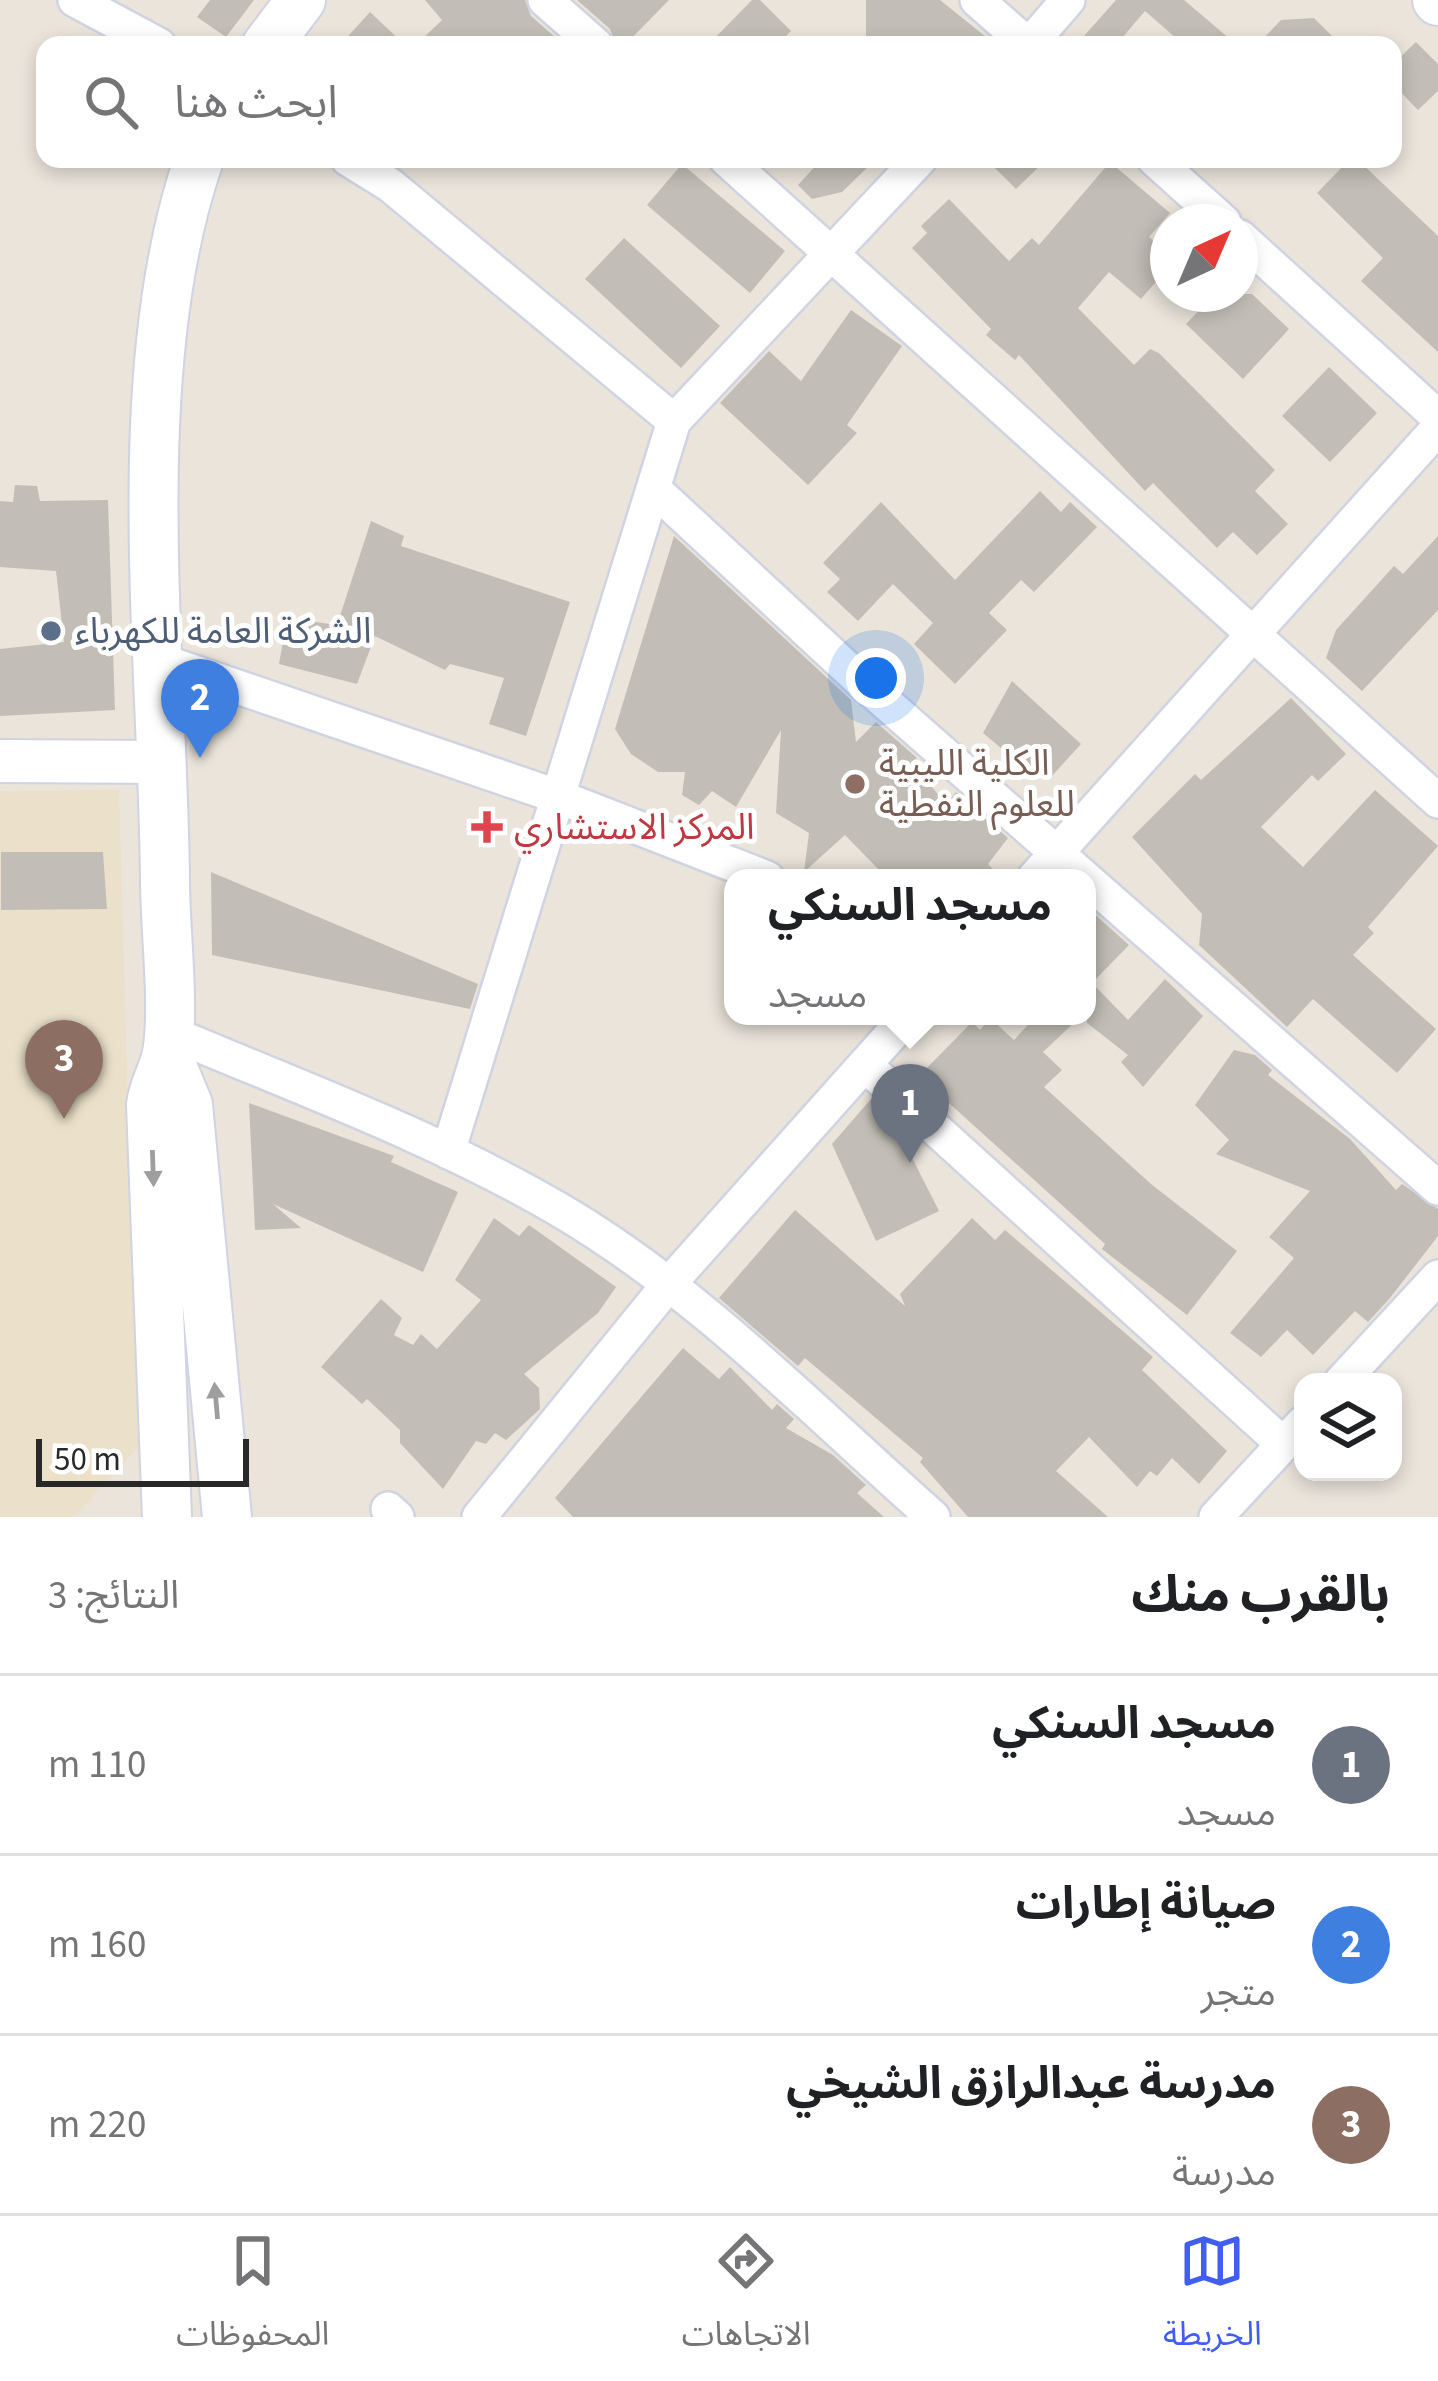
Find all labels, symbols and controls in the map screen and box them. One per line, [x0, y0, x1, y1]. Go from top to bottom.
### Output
search box [36, 36, 1402, 168]
icon: search [78, 69, 144, 135]
text: ابحث هنا [174, 71, 338, 135]
north arrow [1150, 204, 1258, 312]
place label: الشركة العامة للكهرباء [75, 606, 371, 657]
marker: الشركة العامة للكهرباء [38, 618, 64, 644]
your location [846, 648, 906, 708]
pin: 2 [161, 659, 239, 758]
place label: الكلية الليبية للعلوم النفطية [879, 738, 1075, 831]
marker: الكلية الليبية للعلوم النفطية [842, 771, 868, 797]
place label: المركز الاستشاري [514, 802, 755, 854]
marker: المركز الاستشاري [471, 811, 503, 843]
popup [724, 869, 1096, 1025]
text: مسجد السنكي [768, 874, 1052, 938]
text: مسجد [768, 967, 867, 1023]
pin: 3 [25, 1020, 103, 1119]
pin: 1 [871, 1064, 949, 1163]
one-way arrow [144, 1150, 163, 1188]
map controls [1294, 1373, 1402, 1481]
button: layers [1294, 1373, 1402, 1481]
one-way arrow [206, 1381, 225, 1419]
scale bar [36, 1433, 249, 1486]
text: 50 m [54, 1436, 121, 1483]
text: بالقرب منك [1131, 1559, 1390, 1631]
text: النتائج: 3 [48, 1568, 179, 1624]
text: مسجد السنكي [992, 1692, 1276, 1756]
text: 110 m [48, 1737, 146, 1793]
text: 1 [1341, 1737, 1361, 1793]
text: مسجد [1177, 1785, 1276, 1841]
text: صيانة إطارات [1016, 1872, 1276, 1936]
text: 160 m [48, 1917, 146, 1973]
text: 2 [1341, 1917, 1361, 1973]
text: متجر [1201, 1965, 1276, 2021]
text: مدرسة عبدالرازق الشيخي [786, 2052, 1276, 2116]
text: 220 m [48, 2097, 146, 2153]
text: 3 [1341, 2097, 1361, 2153]
text: مدرسة [1172, 2145, 1276, 2201]
tab: المحفوظات [176, 2228, 329, 2369]
tab: الاتجاهات [682, 2228, 811, 2369]
tab: الخريطة [1163, 2228, 1262, 2369]

